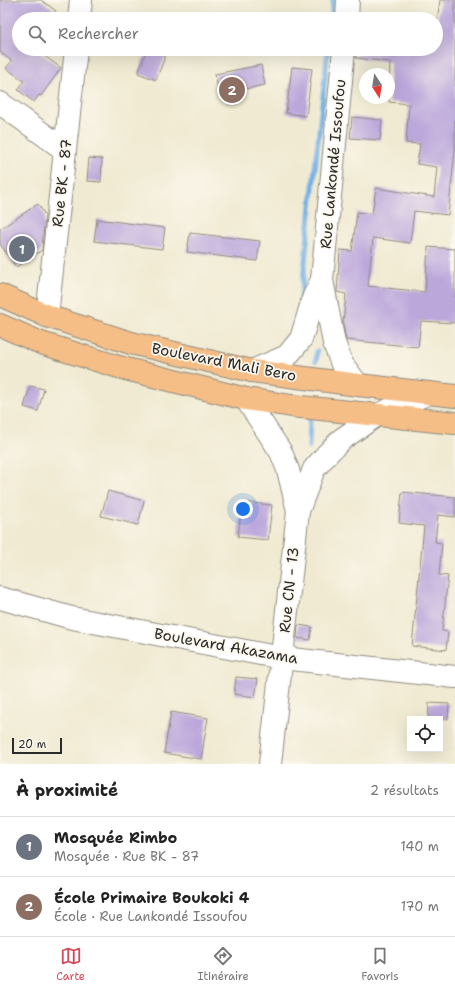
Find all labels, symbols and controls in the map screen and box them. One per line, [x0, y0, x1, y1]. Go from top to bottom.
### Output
search box [12, 12, 443, 56]
icon: search [26, 23, 48, 45]
text: Rechercher [58, 24, 139, 44]
north arrow [359, 68, 395, 104]
pin: 2 [219, 75, 245, 105]
street label: Rue Lankondé Issoufou [316, 78, 350, 250]
street label: Rue BK - 87 [47, 138, 77, 228]
pin: 1 [9, 234, 35, 264]
street label: Boulevard Mali Bero [150, 338, 298, 386]
your location [233, 499, 253, 519]
street label: Rue CN - 13 [275, 546, 303, 634]
street label: Boulevard Akazama [153, 624, 300, 669]
map controls [407, 716, 443, 752]
button: locate [407, 716, 443, 752]
scale bar [12, 736, 62, 755]
text: 20 m [18, 737, 46, 752]
text: À proximité [16, 779, 118, 801]
text: 2 résultats [370, 782, 439, 799]
text: Mosquée Rimbo [54, 828, 177, 848]
text: 1 [26, 838, 32, 855]
text: 140 m [400, 838, 439, 855]
text: Mosquée · Rue BK - 87 [54, 848, 199, 865]
text: École Primaire Boukoki 4 [54, 888, 249, 908]
text: 2 [24, 898, 34, 915]
text: 170 m [401, 898, 439, 915]
text: École · Rue Lankondé Issoufou [54, 908, 247, 925]
tab: Carte [56, 945, 85, 984]
tab: Itinéraire [198, 945, 249, 984]
tab: Favoris [361, 945, 399, 984]

